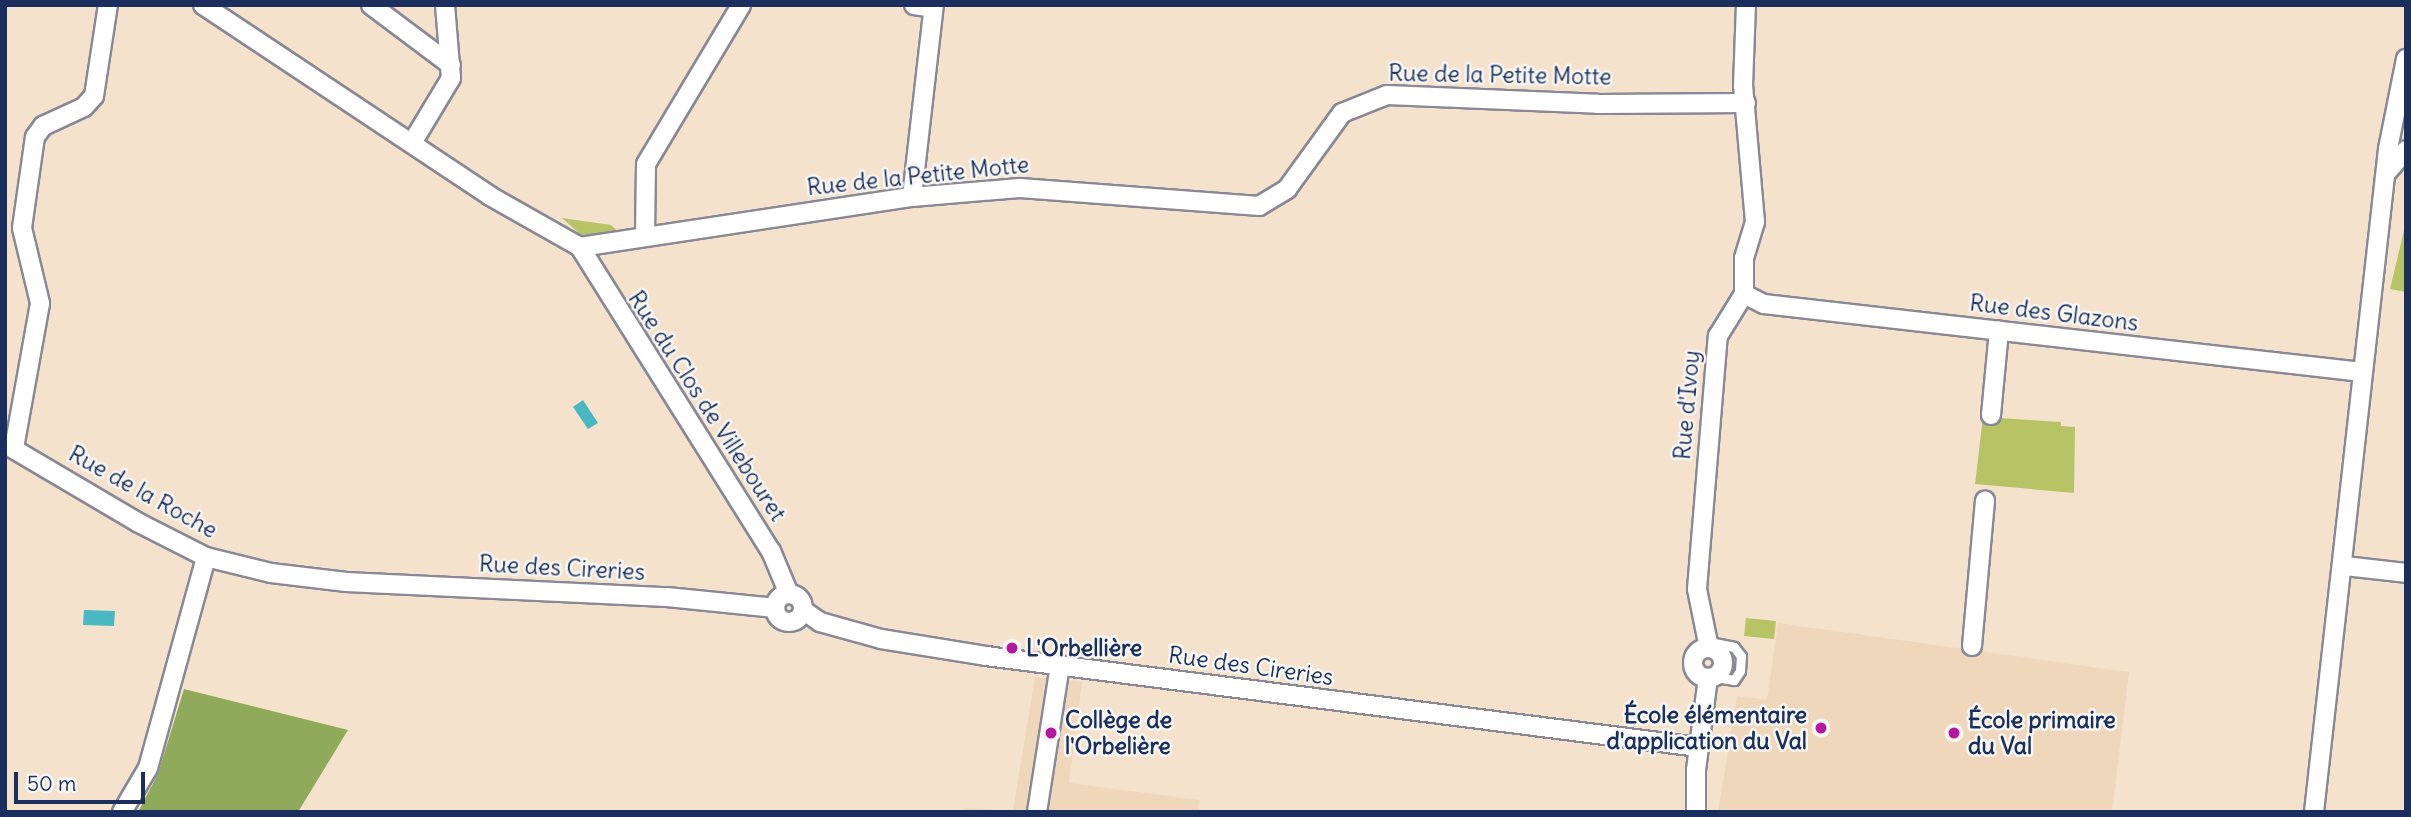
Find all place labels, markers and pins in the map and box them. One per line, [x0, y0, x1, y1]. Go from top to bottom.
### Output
place label: L'Orbellière [1026, 634, 1142, 662]
marker: L'Orbellière [1004, 640, 1020, 656]
place label: École élémentaire d'application du Val [1606, 701, 1807, 755]
place label: Collège de l'Orbelière [1065, 706, 1172, 760]
place label: École primaire du Val [1968, 706, 2116, 760]
marker: École élémentaire d'application du Val [1813, 720, 1829, 736]
marker: Collège de l'Orbelière [1043, 725, 1059, 741]
marker: École primaire du Val [1946, 725, 1962, 741]

